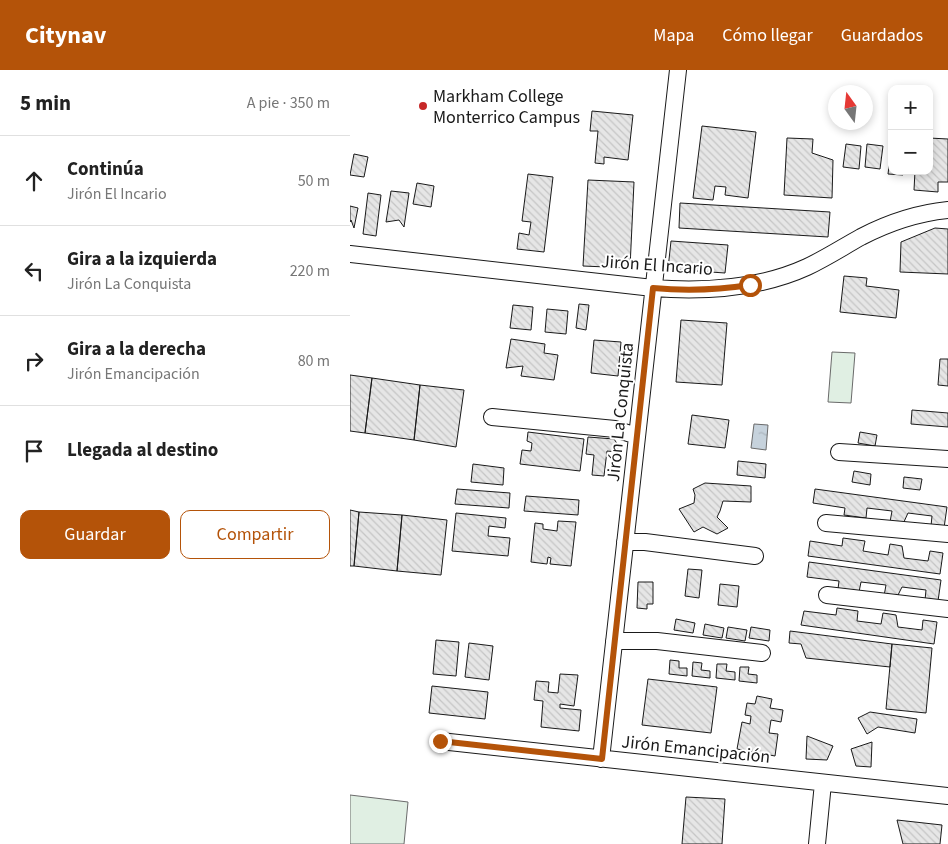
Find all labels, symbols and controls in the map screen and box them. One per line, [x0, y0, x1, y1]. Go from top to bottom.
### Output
text: Citynav [25, 18, 106, 53]
text: Mapa [653, 23, 694, 48]
text: Cómo llegar [722, 23, 813, 48]
text: Guardados [841, 23, 923, 48]
place label: Markham College Monterrico Campus [433, 84, 580, 130]
north arrow [828, 85, 873, 130]
map controls [888, 85, 933, 175]
button: + [888, 85, 933, 130]
text: 5 min [20, 88, 71, 118]
text: A pie · 350 m [247, 92, 330, 114]
marker: Markham College Monterrico Campus [417, 100, 429, 112]
button: − [888, 130, 933, 175]
text: Continúa [67, 156, 144, 183]
icon: ahead [20, 167, 48, 195]
text: 50 m [298, 170, 330, 192]
text: Jirón El Incario [67, 183, 167, 205]
text: Gira a la izquierda [67, 246, 217, 273]
street label: Jirón El Incario [600, 249, 714, 282]
icon: left [20, 257, 48, 285]
text: 220 m [290, 260, 330, 282]
text: Jirón La Conquista [67, 273, 191, 295]
route start [739, 274, 762, 297]
text: Gira a la derecha [67, 336, 206, 363]
street label: Jirón La Conquista [601, 341, 640, 483]
icon: right [20, 347, 48, 375]
text: 80 m [298, 350, 330, 372]
text: Jirón Emancipación [67, 363, 200, 385]
icon: arrive [20, 437, 48, 465]
text: Llegada al destino [67, 437, 218, 464]
button: Guardar [20, 510, 170, 559]
button: Compartir [180, 510, 330, 559]
street label: Jirón Emancipación [620, 729, 772, 770]
route end [429, 730, 452, 753]

